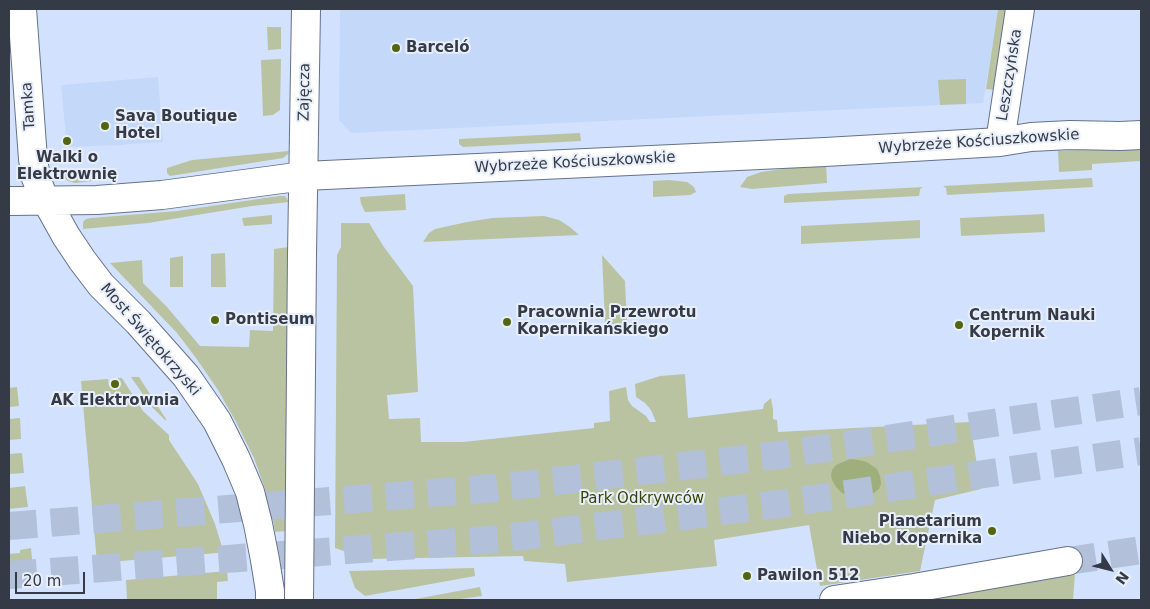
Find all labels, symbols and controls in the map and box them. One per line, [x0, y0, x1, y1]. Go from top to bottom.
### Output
street label: Leszczyńska [994, 28, 1026, 122]
place label: Barceló [406, 39, 469, 57]
marker: Barceló [390, 42, 402, 54]
street label: Zajęcza [295, 63, 315, 121]
street label: Tamka [18, 81, 40, 131]
place label: Sava Boutique Hotel [115, 108, 237, 143]
marker: Sava Boutique Hotel [99, 120, 111, 132]
street label: Wybrzeże Kościuszkowskie [878, 126, 1080, 158]
marker: Walki o Elektrownię [61, 135, 73, 147]
place label: Walki o Elektrownię [17, 149, 117, 184]
street label: Wybrzeże Kościuszkowskie [474, 149, 676, 177]
street label: Most Świętokrzyski [96, 280, 204, 400]
place label: Pracownia Przewrotu Kopernikańskiego [517, 304, 696, 339]
place label: Centrum Nauki Kopernik [969, 307, 1095, 342]
place label: Pontiseum [225, 311, 315, 329]
marker: Pontiseum [209, 314, 221, 326]
marker: Pracownia Przewrotu Kopernikańskiego [501, 316, 513, 328]
marker: Centrum Nauki Kopernik [953, 319, 965, 331]
marker: AK Elektrownia [109, 378, 121, 390]
place label: AK Elektrownia [51, 392, 179, 410]
park label: Park Odkrywców [580, 490, 704, 508]
place label: Planetarium Niebo Kopernika [842, 513, 982, 548]
marker: Planetarium Niebo Kopernika [986, 525, 998, 537]
north arrow [1085, 544, 1135, 594]
scale bar [18, 562, 88, 594]
place label: Pawilon 512 [757, 567, 859, 585]
text: N [1112, 568, 1132, 587]
marker: Pawilon 512 [741, 570, 753, 582]
text: 20 m [23, 572, 61, 590]

